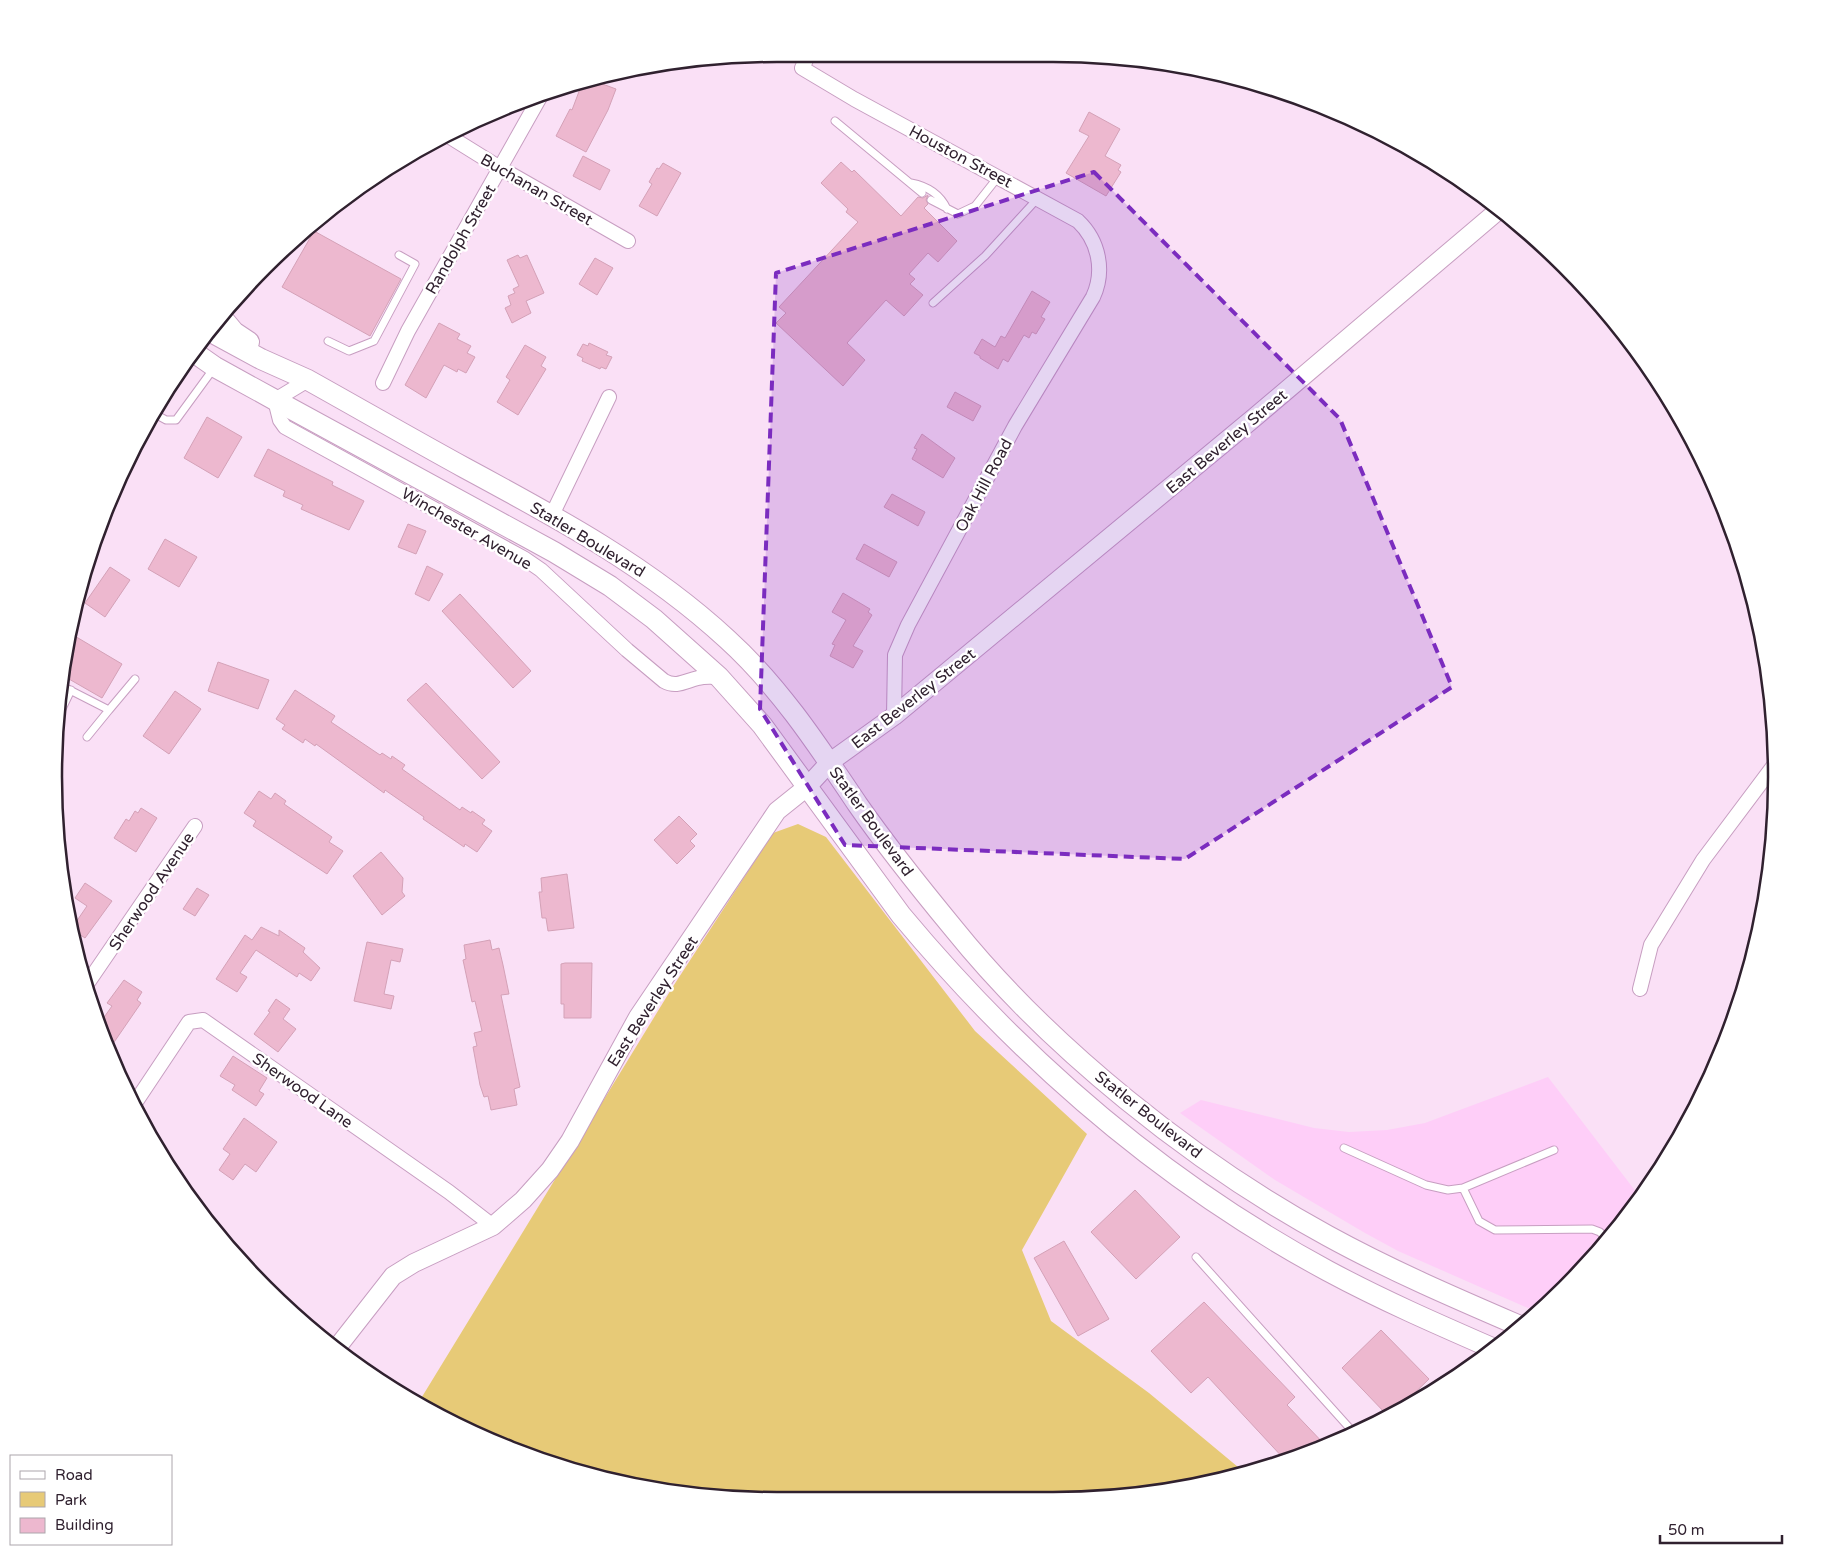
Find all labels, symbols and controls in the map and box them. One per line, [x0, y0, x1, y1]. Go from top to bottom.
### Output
street label: Houston Street [905, 121, 1016, 193]
street label: Buchanan Street [477, 150, 596, 230]
street label: Randolph Street [421, 181, 500, 298]
street label: East Beverley Street [1162, 385, 1291, 498]
street label: Oak Hill Road [951, 435, 1017, 536]
street label: Winchester Avenue [398, 483, 535, 574]
street label: Statler Boulevard [526, 498, 649, 582]
street label: East Beverley Street [848, 644, 980, 753]
street label: Statler Boulevard [825, 763, 918, 880]
street label: Sherwood Avenue [105, 829, 199, 954]
street label: East Beverley Street [603, 932, 703, 1071]
street label: Sherwood Lane [248, 1049, 356, 1133]
street label: Statler Boulevard [1091, 1067, 1206, 1163]
legend [10, 1455, 172, 1545]
text: Road [55, 1466, 93, 1484]
text: Park [55, 1491, 87, 1509]
scale bar [1660, 1512, 1782, 1544]
text: Building [55, 1516, 114, 1534]
text: 50 m [1668, 1521, 1705, 1539]

